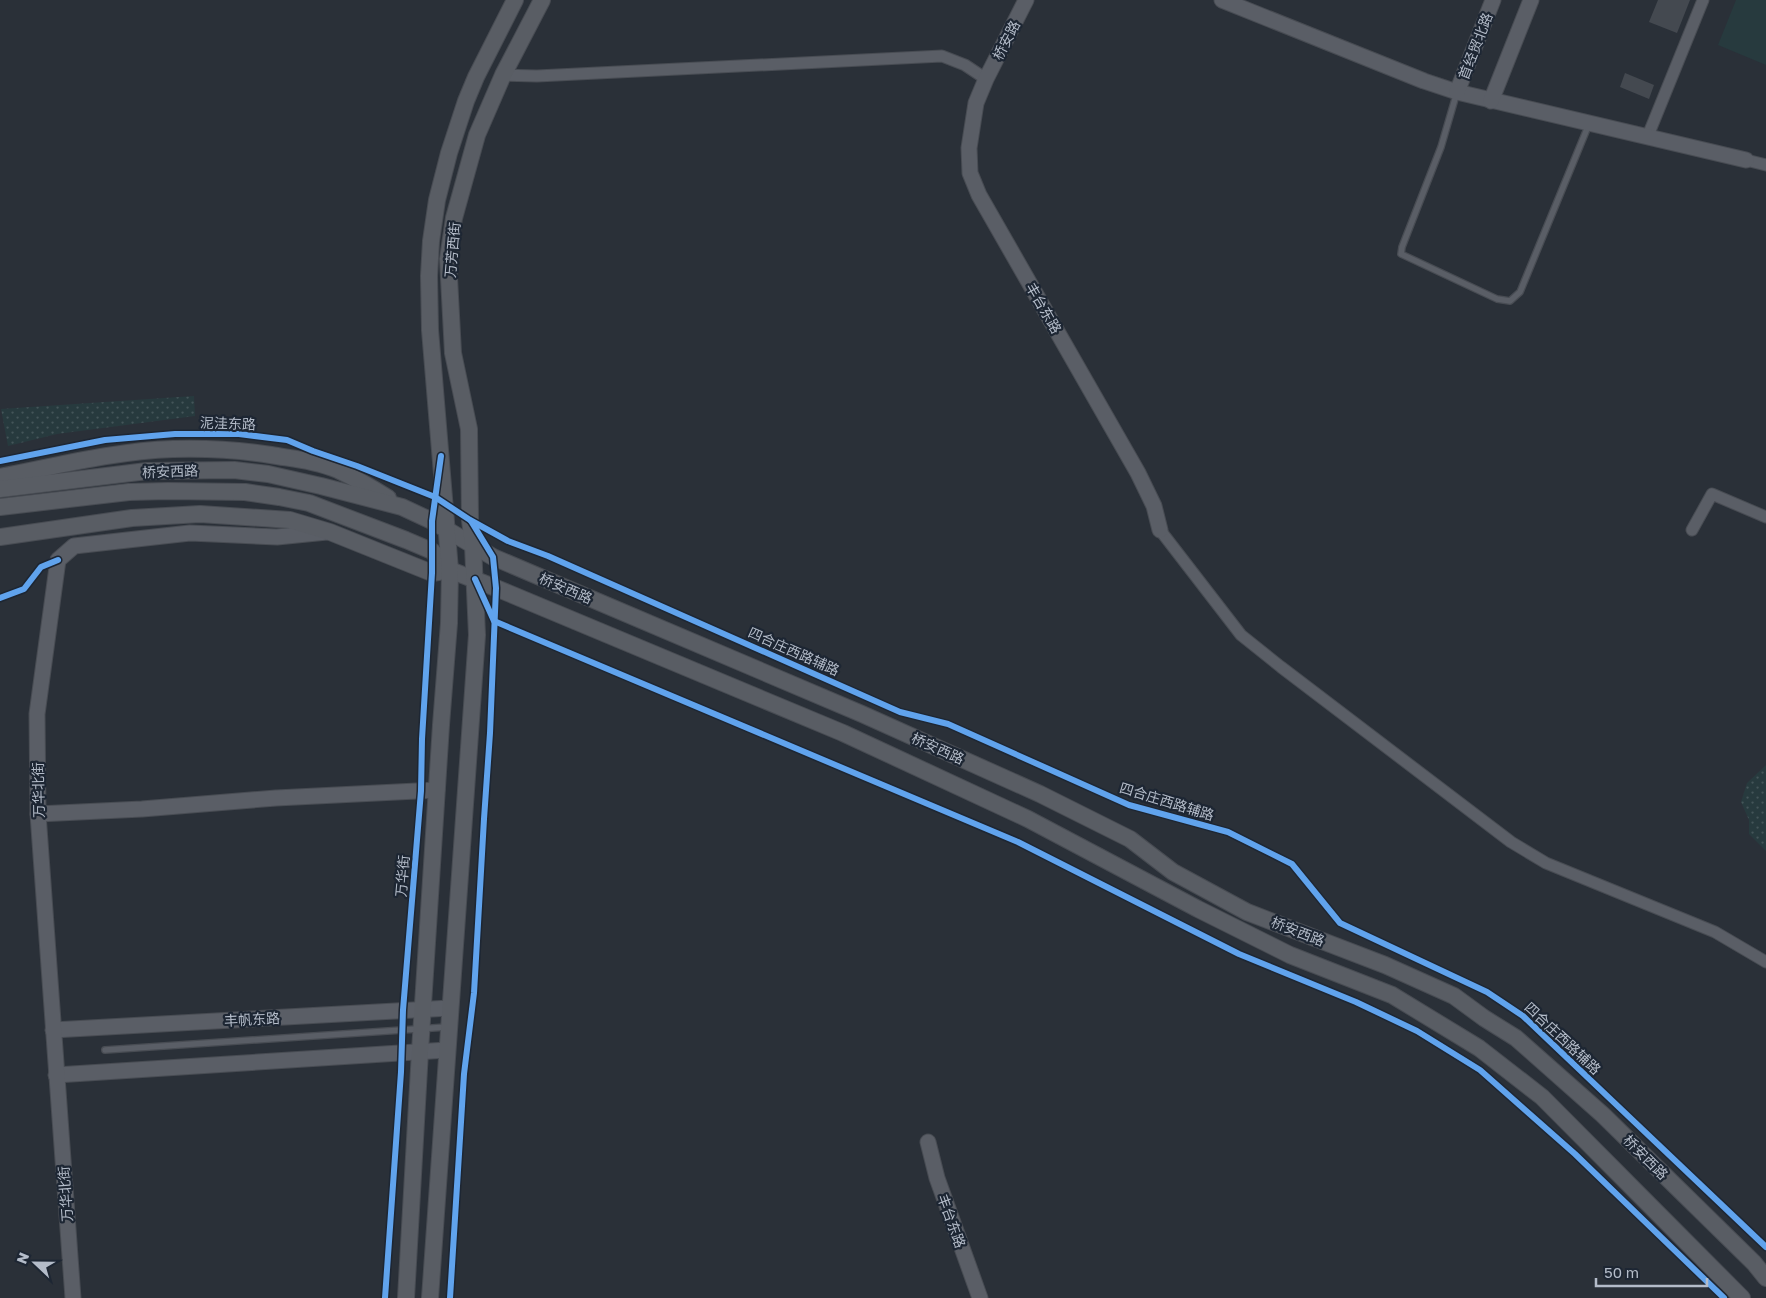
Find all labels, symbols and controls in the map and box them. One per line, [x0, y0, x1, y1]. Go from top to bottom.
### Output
street label: 首经贸北路 [1455, 10, 1495, 82]
street label: 桥安路 [989, 17, 1023, 63]
street label: 万芳西街 [441, 221, 463, 279]
street label: 丰台东路 [1023, 280, 1065, 336]
street label: 泥洼东路 [200, 414, 256, 432]
street label: 桥安西路 [142, 462, 198, 480]
street label: 桥安西路 [537, 569, 595, 607]
street label: 四合庄西路辅路 [746, 623, 842, 679]
street label: 桥安西路 [909, 729, 967, 767]
street label: 万华北街 [29, 762, 47, 818]
street label: 四合庄西路辅路 [1118, 779, 1216, 823]
street label: 万华街 [392, 854, 412, 898]
street label: 桥安西路 [1269, 913, 1327, 949]
street label: 四合庄西路辅路 [1521, 998, 1605, 1078]
street label: 丰帆东路 [224, 1009, 280, 1029]
street label: 桥安西路 [1620, 1131, 1672, 1183]
street label: 万华北街 [55, 1165, 75, 1223]
street label: 丰台东路 [934, 1192, 970, 1250]
north arrow [10, 1238, 60, 1288]
text: N [13, 1250, 32, 1266]
scale bar [1596, 1256, 1707, 1288]
text: 50 m [1604, 1263, 1639, 1281]

